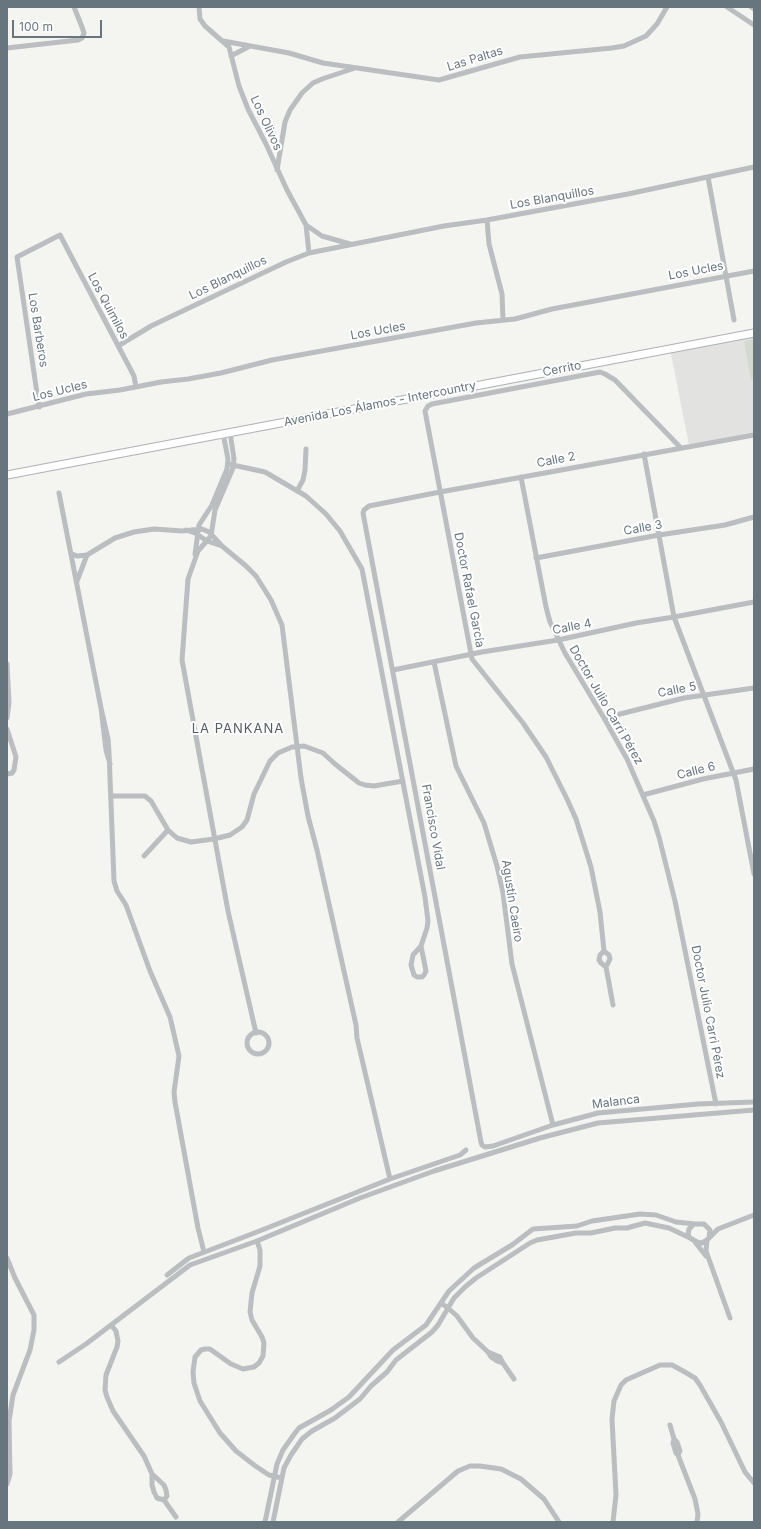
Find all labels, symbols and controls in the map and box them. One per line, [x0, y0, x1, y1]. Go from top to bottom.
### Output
scale bar [14, 12, 104, 38]
text: 100 m [19, 19, 53, 34]
street label: Las Paltas [445, 44, 505, 74]
street label: Los Olivos [247, 93, 285, 153]
street label: Los Blanquillos [509, 184, 595, 212]
street label: Los Blanquillos [187, 253, 269, 303]
street label: Los Ucles [667, 259, 725, 283]
street label: Los Quimilos [85, 271, 131, 341]
street label: Los Barberos [25, 292, 51, 368]
street label: Los Ucles [349, 319, 407, 343]
street label: Cerrito [541, 358, 583, 380]
street label: Los Ucles [31, 377, 89, 405]
street label: Avenida Los Álamos - Intercountry [283, 378, 477, 430]
street label: Calle 2 [535, 449, 577, 471]
street label: Calle 3 [622, 518, 664, 538]
street label: Doctor Rafael García [451, 531, 487, 649]
street label: Calle 4 [551, 616, 593, 638]
street label: Doctor Julio Carri Pérez [566, 643, 646, 767]
street label: Calle 5 [656, 679, 698, 701]
district label: LA PANKANA [192, 721, 284, 737]
street label: Calle 6 [675, 759, 717, 783]
street label: Francisco Vidal [418, 783, 448, 871]
street label: Agustín Caeiro [498, 859, 526, 943]
street label: Doctor Julio Carri Pérez [688, 944, 728, 1080]
street label: Malanca [591, 1092, 641, 1112]

